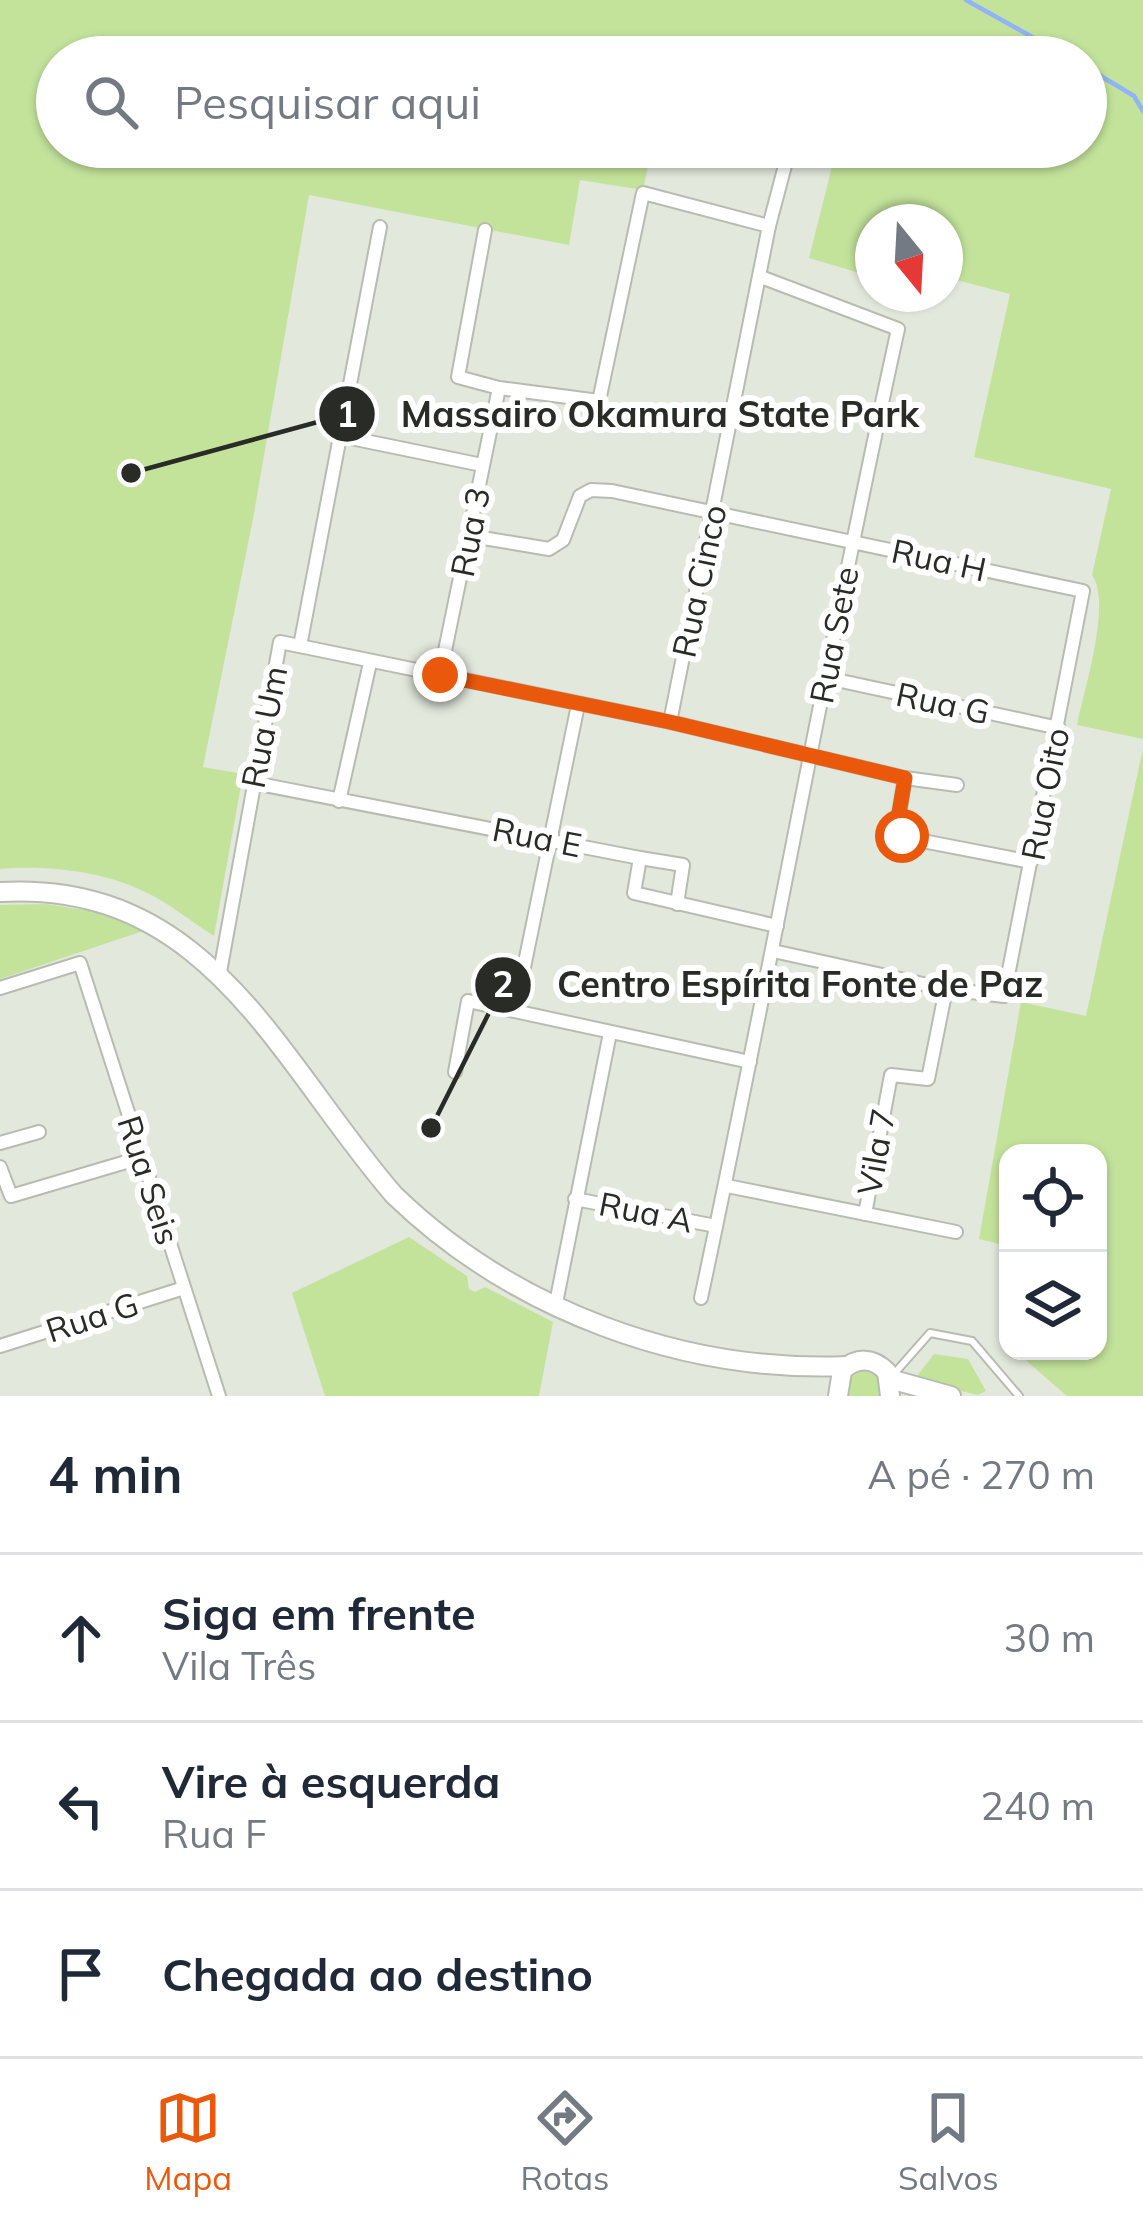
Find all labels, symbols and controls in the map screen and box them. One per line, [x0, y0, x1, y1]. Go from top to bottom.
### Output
search box [36, 36, 1107, 168]
icon: search [78, 69, 144, 135]
text: Pesquisar aqui [174, 74, 481, 130]
north arrow [855, 204, 963, 312]
callout: Massairo Okamura State Park [317, 378, 943, 450]
text: 1 [336, 391, 358, 436]
text: Massairo Okamura State Park [401, 391, 920, 436]
street label: Rua 3 [441, 484, 498, 580]
street label: Rua Cinco [662, 501, 735, 661]
street label: Rua H [888, 530, 990, 589]
street label: Rua Sete [800, 563, 867, 707]
route end [413, 648, 467, 702]
street label: Rua Um [232, 662, 295, 791]
street label: Rua G [893, 673, 994, 732]
street label: Rua Oito [1012, 724, 1077, 864]
street label: Rua E [489, 808, 585, 865]
route start [875, 809, 929, 863]
callout: Centro Espírita Fonte de Paz [473, 949, 1067, 1021]
text: 2 [492, 961, 514, 1006]
text: Centro Espírita Fonte de Paz [557, 961, 1043, 1006]
street label: Vila 7 [848, 1106, 903, 1198]
street label: Rua Seis [109, 1110, 190, 1249]
map controls [999, 1144, 1107, 1360]
button: locate [999, 1144, 1107, 1252]
street label: Rua A [596, 1182, 696, 1241]
button: layers [999, 1252, 1107, 1360]
street label: Rua G [41, 1282, 143, 1351]
text: 4 min [48, 1442, 183, 1506]
text: A pé · 270 m [868, 1450, 1095, 1499]
text: Siga em frente [162, 1585, 476, 1641]
icon: ahead [48, 1605, 114, 1671]
text: 30 m [1004, 1613, 1095, 1662]
text: Vila Três [162, 1641, 316, 1690]
text: Vire à esquerda [162, 1753, 500, 1809]
icon: left [48, 1773, 114, 1839]
text: 240 m [980, 1781, 1095, 1830]
text: Rua F [162, 1809, 267, 1858]
icon: arrive [48, 1941, 114, 2007]
text: Chegada ao destino [162, 1946, 593, 2002]
tab: Mapa [144, 2085, 232, 2198]
tab: Rotas [521, 2085, 609, 2198]
tab: Salvos [898, 2085, 999, 2198]

